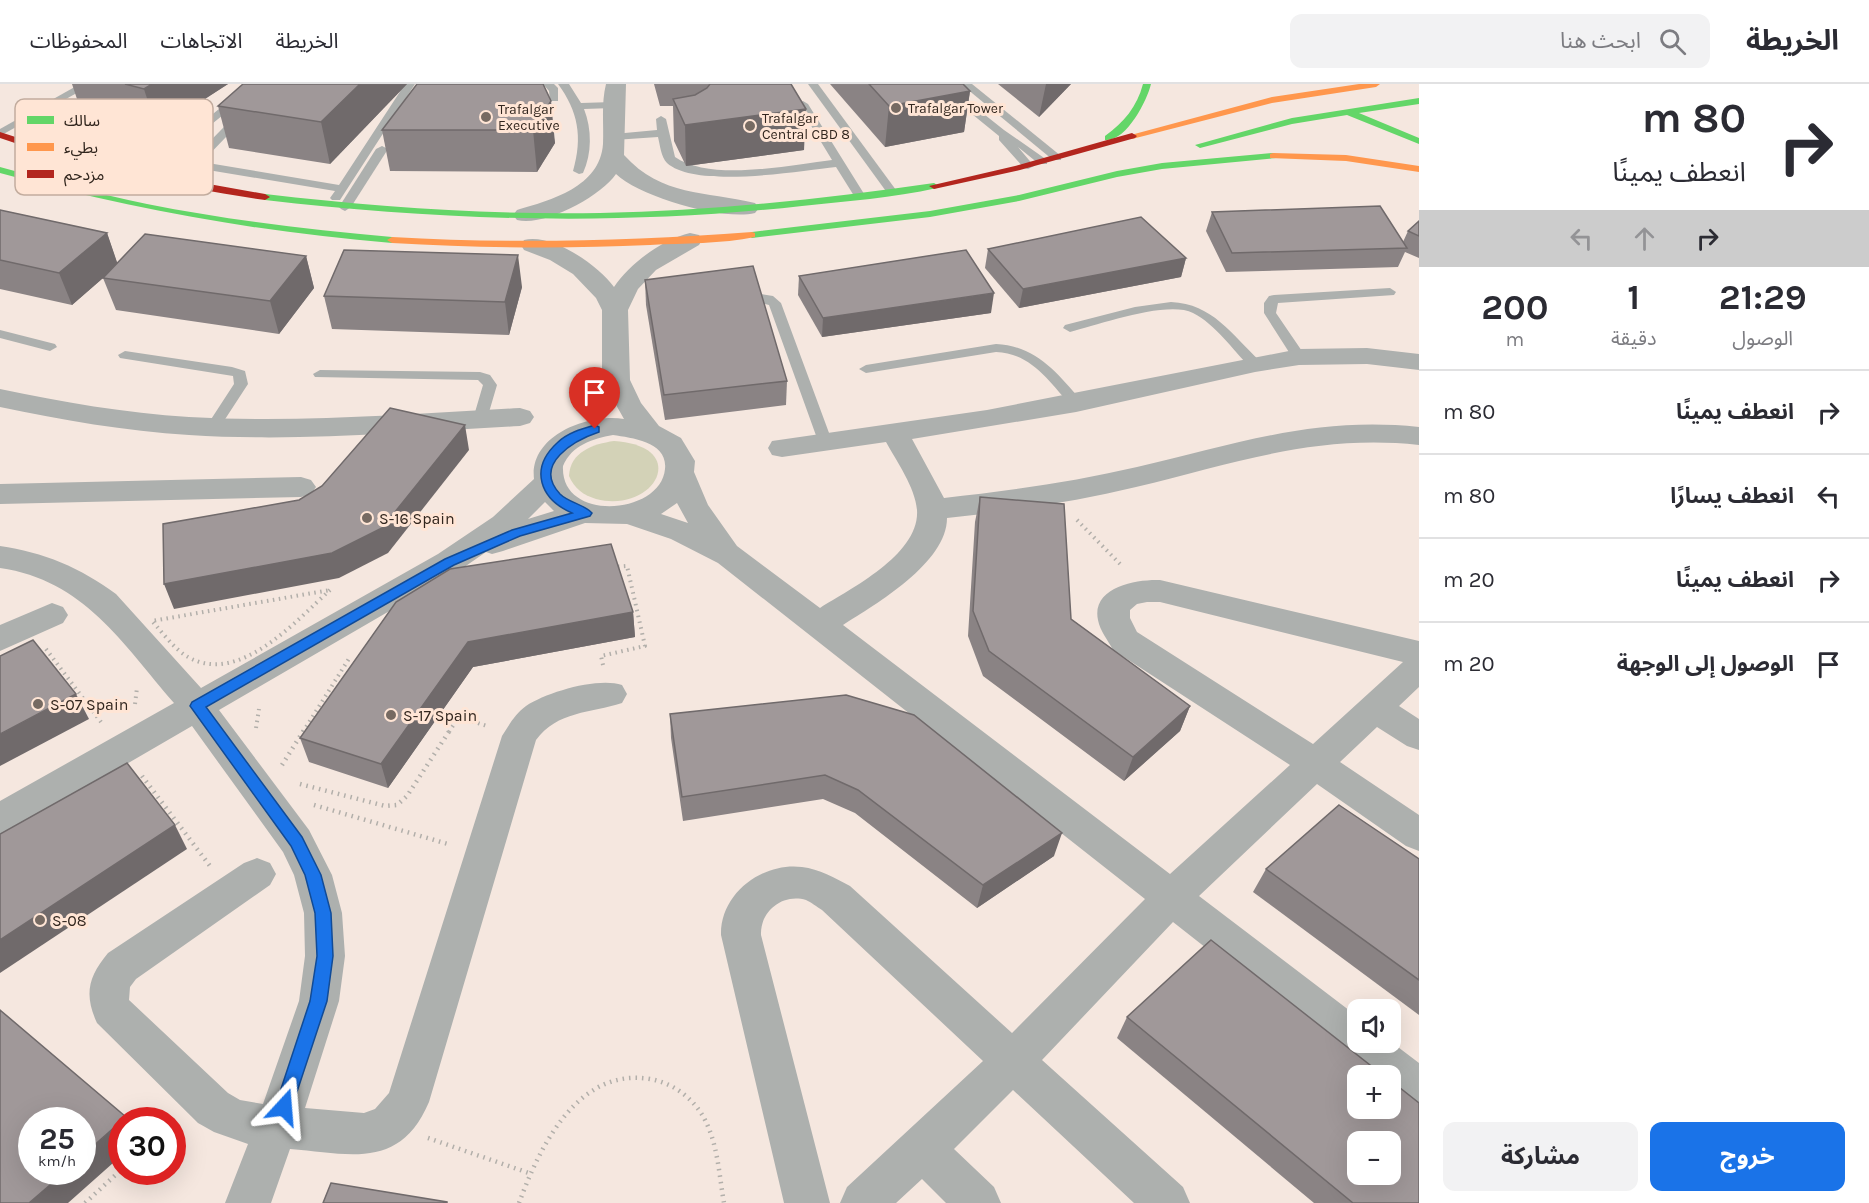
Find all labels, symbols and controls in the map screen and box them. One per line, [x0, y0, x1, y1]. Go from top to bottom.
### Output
search box [1290, 14, 1710, 68]
text: الخريطة [1746, 24, 1839, 57]
icon: search [1656, 25, 1689, 58]
text: ابحث هنا [1560, 28, 1641, 54]
text: المحفوظات [30, 29, 127, 53]
text: الاتجاهات [160, 29, 242, 53]
text: الخريطة [275, 29, 338, 53]
text: 80 m [1642, 93, 1746, 143]
legend [15, 99, 213, 195]
place label: Trafalgar Tower [908, 100, 1004, 117]
place label: Trafalgar Executive [498, 101, 560, 134]
marker: Trafalgar Tower [889, 101, 903, 115]
icon: right [1767, 108, 1845, 186]
marker: Trafalgar Executive [479, 110, 493, 124]
place label: Trafalgar Central CBD 8 [762, 110, 850, 143]
text: سالك [64, 111, 100, 130]
marker: Trafalgar Central CBD 8 [743, 119, 757, 133]
text: بطيء [64, 138, 98, 160]
text: انعطف يمينًا [1612, 156, 1746, 188]
text: مزدحم [64, 165, 104, 187]
icon: left [1565, 222, 1598, 255]
icon: ahead [1628, 222, 1661, 255]
icon: right [1691, 222, 1724, 255]
text: 1 [1627, 276, 1640, 318]
text: 21:29 [1719, 276, 1807, 318]
text: 200 [1481, 286, 1549, 328]
text: دقيقة [1611, 327, 1656, 350]
text: الوصول [1732, 327, 1793, 350]
text: m [1506, 328, 1524, 351]
pin [569, 367, 620, 429]
icon: arrive [578, 376, 611, 409]
icon: right [1812, 396, 1845, 429]
text: 80 m [1443, 399, 1495, 425]
text: انعطف يمينًا [1676, 399, 1794, 425]
icon: left [1812, 480, 1845, 513]
text: 80 m [1443, 483, 1495, 509]
text: انعطف يسارًا [1670, 483, 1794, 509]
place label: S-16 Spain [379, 509, 455, 528]
marker: S-16 Spain [360, 511, 374, 525]
icon: right [1812, 564, 1845, 597]
text: 20 m [1443, 567, 1495, 593]
text: انعطف يمينًا [1676, 567, 1794, 593]
icon: arrive [1812, 648, 1845, 681]
text: 20 m [1443, 651, 1495, 677]
text: الوصول إلى الوجهة [1617, 651, 1794, 677]
place label: S-07 Spain [50, 695, 128, 714]
marker: S-07 Spain [31, 697, 45, 711]
place label: S-17 Spain [403, 706, 477, 725]
marker: S-17 Spain [384, 708, 398, 722]
place label: S-08 [52, 911, 87, 930]
marker: S-08 [33, 913, 47, 927]
map controls [1347, 999, 1401, 1185]
button: sound [1347, 999, 1401, 1053]
button: + [1347, 1065, 1401, 1119]
position arrow [252, 1075, 316, 1139]
speed limit sign: 30 [108, 1107, 186, 1185]
text: 25 [39, 1121, 75, 1157]
button: مشاركة [1443, 1122, 1638, 1191]
button: خروج [1650, 1122, 1845, 1191]
button: − [1347, 1131, 1401, 1185]
text: km/h [38, 1152, 76, 1170]

